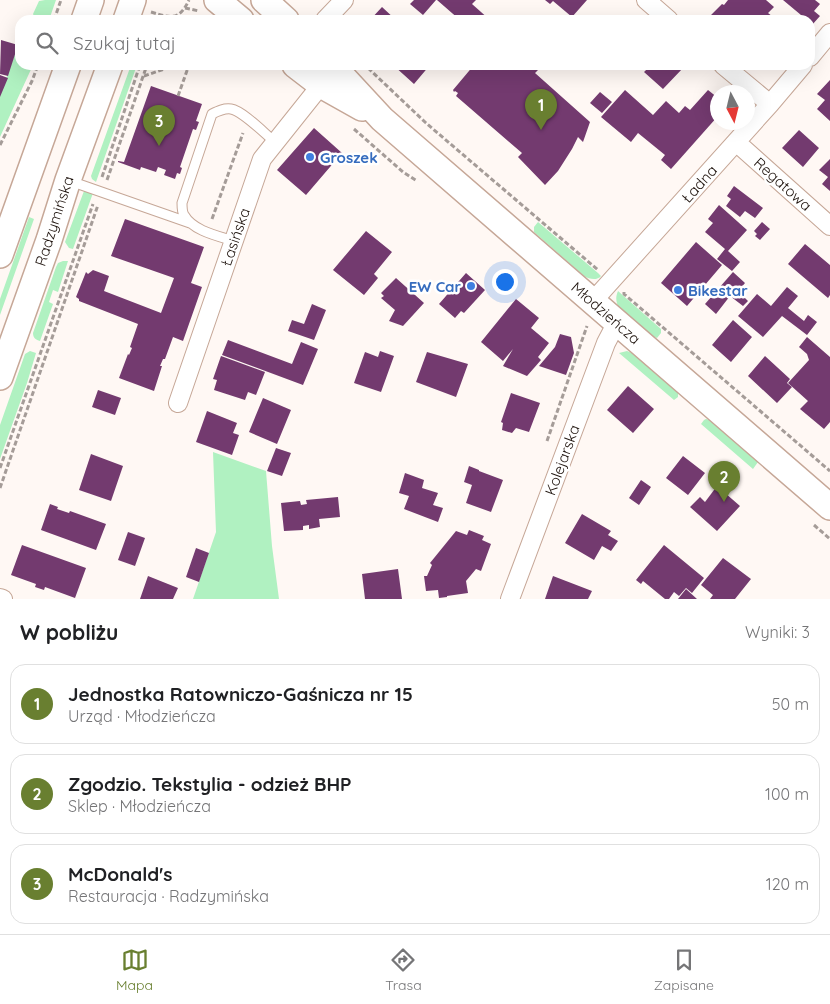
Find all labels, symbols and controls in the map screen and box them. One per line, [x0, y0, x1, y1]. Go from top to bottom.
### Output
search box [15, 15, 815, 70]
icon: search [33, 29, 61, 57]
text: Szukaj tutaj [73, 31, 176, 55]
north arrow [710, 85, 755, 130]
pin: 1 [525, 89, 557, 130]
pin: 3 [143, 105, 175, 146]
place label: Groszek [320, 148, 378, 167]
marker: Groszek [304, 151, 316, 163]
street label: Regatowa [750, 153, 816, 215]
street label: Ładna [677, 161, 721, 207]
street label: Radzymińska [30, 174, 78, 268]
street label: Łasińska [216, 205, 254, 269]
your location [492, 269, 518, 295]
place label: EW Car [409, 277, 461, 296]
street label: Młodzieńcza [567, 278, 645, 348]
marker: EW Car [465, 280, 477, 292]
place label: Bikestar [688, 281, 748, 300]
marker: Bikestar [672, 284, 684, 296]
street label: Kolejarska [540, 422, 584, 498]
pin: 2 [708, 461, 740, 502]
text: W pobliżu [20, 619, 118, 645]
text: Wyniki: 3 [745, 622, 810, 642]
text: Jednostka Ratowniczo-Gaśnicza nr 15 [68, 682, 413, 706]
text: 1 [34, 694, 40, 714]
text: 50 m [772, 694, 809, 714]
text: Urząd · Młodzieńcza [68, 706, 216, 726]
text: Zgodzio. Tekstylia - odzież BHP [68, 772, 352, 796]
text: 2 [32, 784, 42, 804]
text: 100 m [765, 784, 809, 804]
text: Sklep · Młodzieńcza [68, 796, 211, 816]
text: McDonald's [68, 862, 172, 886]
text: 3 [33, 874, 41, 894]
text: 120 m [766, 874, 809, 894]
text: Restauracja · Radzymińska [68, 886, 269, 906]
tab: Mapa [116, 946, 153, 994]
tab: Trasa [385, 946, 422, 994]
tab: Zapisane [654, 946, 714, 994]

